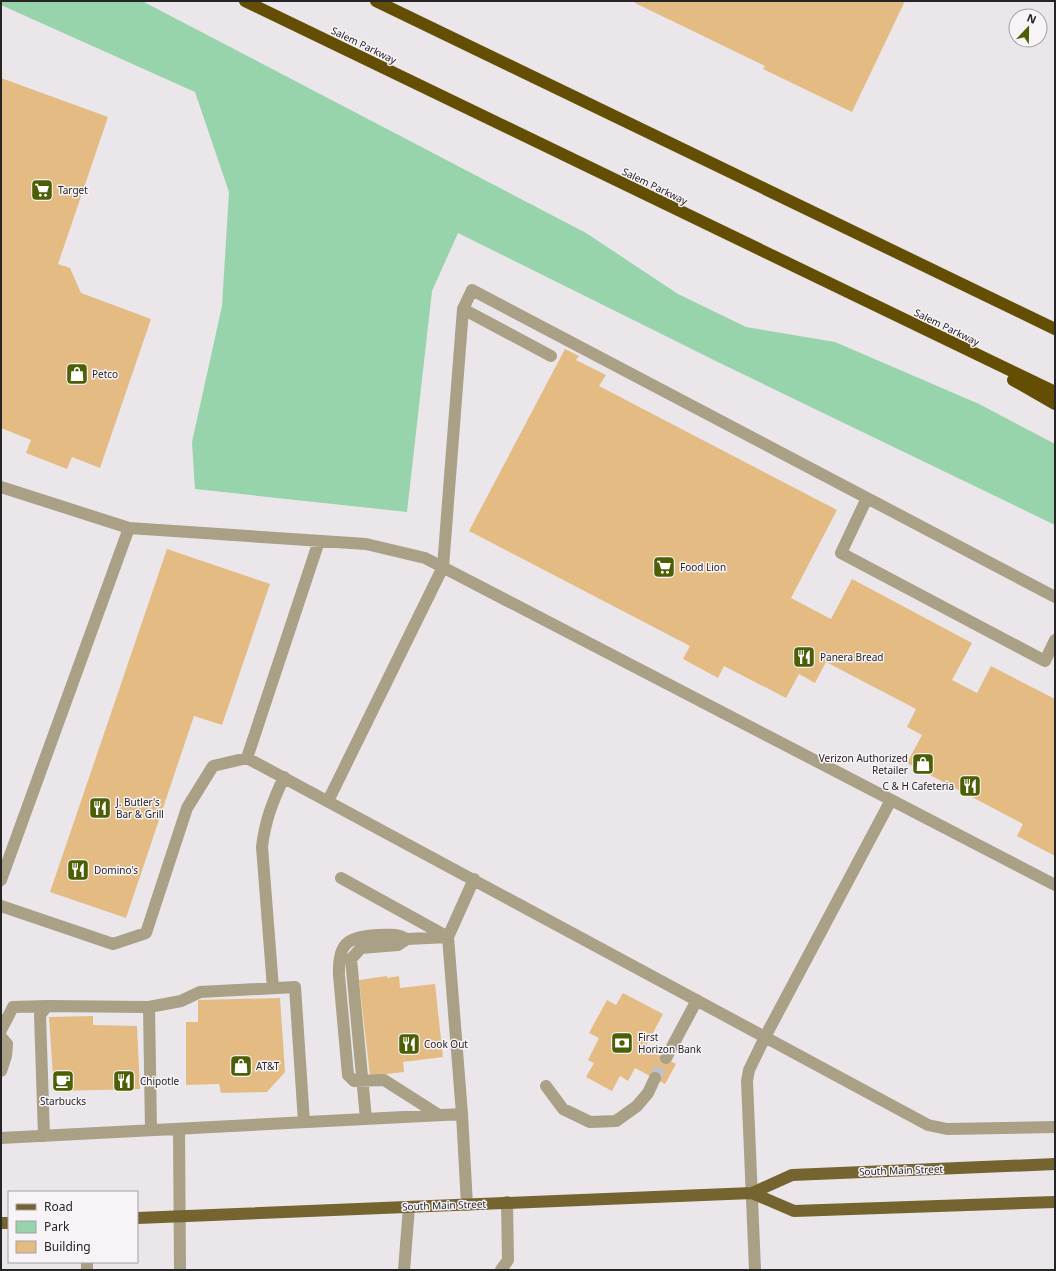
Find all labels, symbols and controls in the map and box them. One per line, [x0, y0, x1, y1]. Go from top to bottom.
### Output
north arrow [1008, 8, 1048, 48]
text: N [1025, 10, 1039, 27]
street label: Salem Parkway [329, 23, 400, 67]
street label: Salem Parkway [620, 164, 691, 208]
supermarket icon: Target [29, 177, 55, 203]
place label: Target [58, 183, 88, 197]
street label: Salem Parkway [912, 305, 983, 349]
shop icon: Petco [64, 361, 90, 387]
place label: Petco [92, 367, 118, 381]
supermarket icon: Food Lion [651, 554, 677, 580]
place label: Food Lion [680, 560, 726, 574]
restaurant icon: Panera Bread [791, 644, 817, 670]
place label: Panera Bread [820, 650, 883, 664]
place label: Verizon Authorized Retailer [819, 751, 908, 777]
shop icon: Verizon Authorized Retailer [910, 751, 936, 777]
restaurant icon: C & H Cafeteria [957, 773, 983, 799]
place label: C & H Cafeteria [883, 779, 954, 793]
restaurant icon: J. Butler's Bar & Grill [87, 795, 113, 821]
place label: J. Butler's Bar & Grill [115, 795, 164, 821]
restaurant icon: Domino's [65, 857, 91, 883]
place label: Domino's [94, 863, 138, 877]
bank icon: First Horizon Bank [609, 1030, 635, 1056]
place label: First Horizon Bank [638, 1030, 702, 1056]
restaurant icon: Cook Out [396, 1031, 422, 1057]
place label: Cook Out [424, 1037, 468, 1051]
shop icon: AT&T [228, 1053, 254, 1079]
place label: AT&T [256, 1059, 280, 1073]
cafe icon: Starbucks [50, 1068, 76, 1094]
restaurant icon: Chipotle [111, 1068, 137, 1094]
place label: Chipotle [140, 1074, 179, 1088]
place label: Starbucks [40, 1094, 86, 1108]
street label: South Main Street [859, 1162, 944, 1178]
legend [8, 1191, 138, 1263]
street label: South Main Street [402, 1197, 487, 1213]
text: Road [44, 1198, 73, 1215]
text: Park [44, 1218, 70, 1235]
text: Building [44, 1238, 91, 1255]

